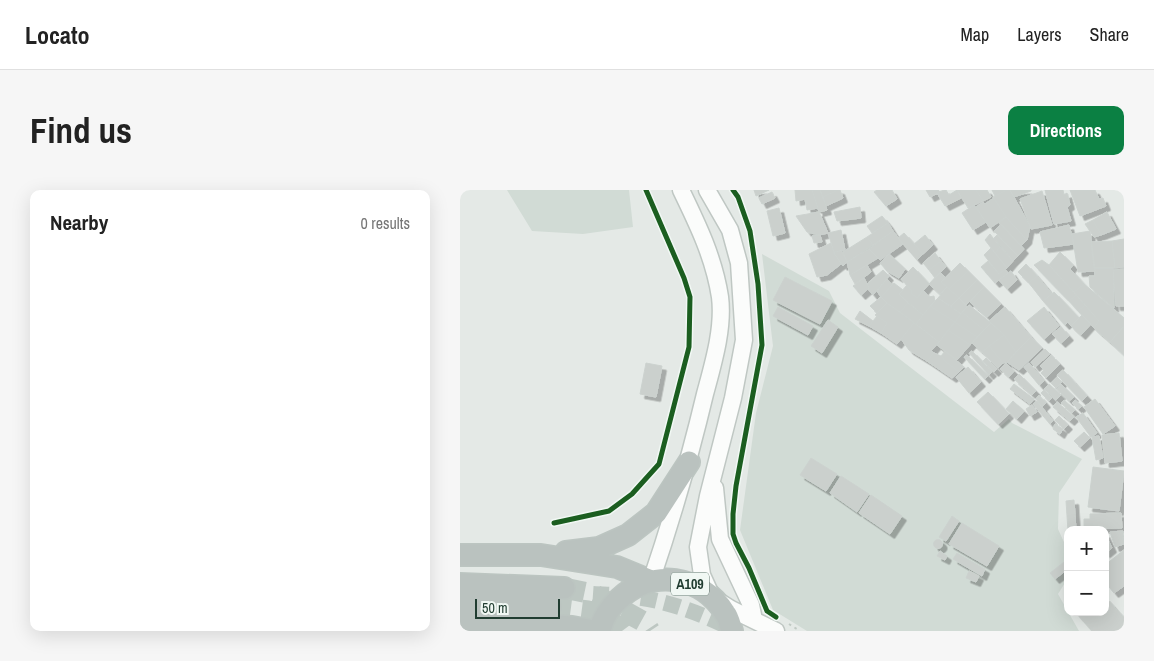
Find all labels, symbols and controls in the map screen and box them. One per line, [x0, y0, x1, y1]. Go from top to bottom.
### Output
text: Locato [25, 19, 90, 51]
text: Map [961, 22, 989, 47]
text: Layers [1017, 22, 1062, 47]
text: Share [1090, 22, 1129, 47]
button: Directions [1008, 106, 1124, 155]
text: Find us [30, 107, 132, 154]
text: Nearby [50, 208, 108, 237]
text: 0 results [360, 212, 410, 234]
map controls [1064, 526, 1109, 616]
button: + [1064, 526, 1109, 571]
button: − [1064, 571, 1109, 616]
road number: A109 [671, 572, 709, 596]
scale bar [475, 596, 560, 619]
text: 50 m [482, 599, 508, 617]

